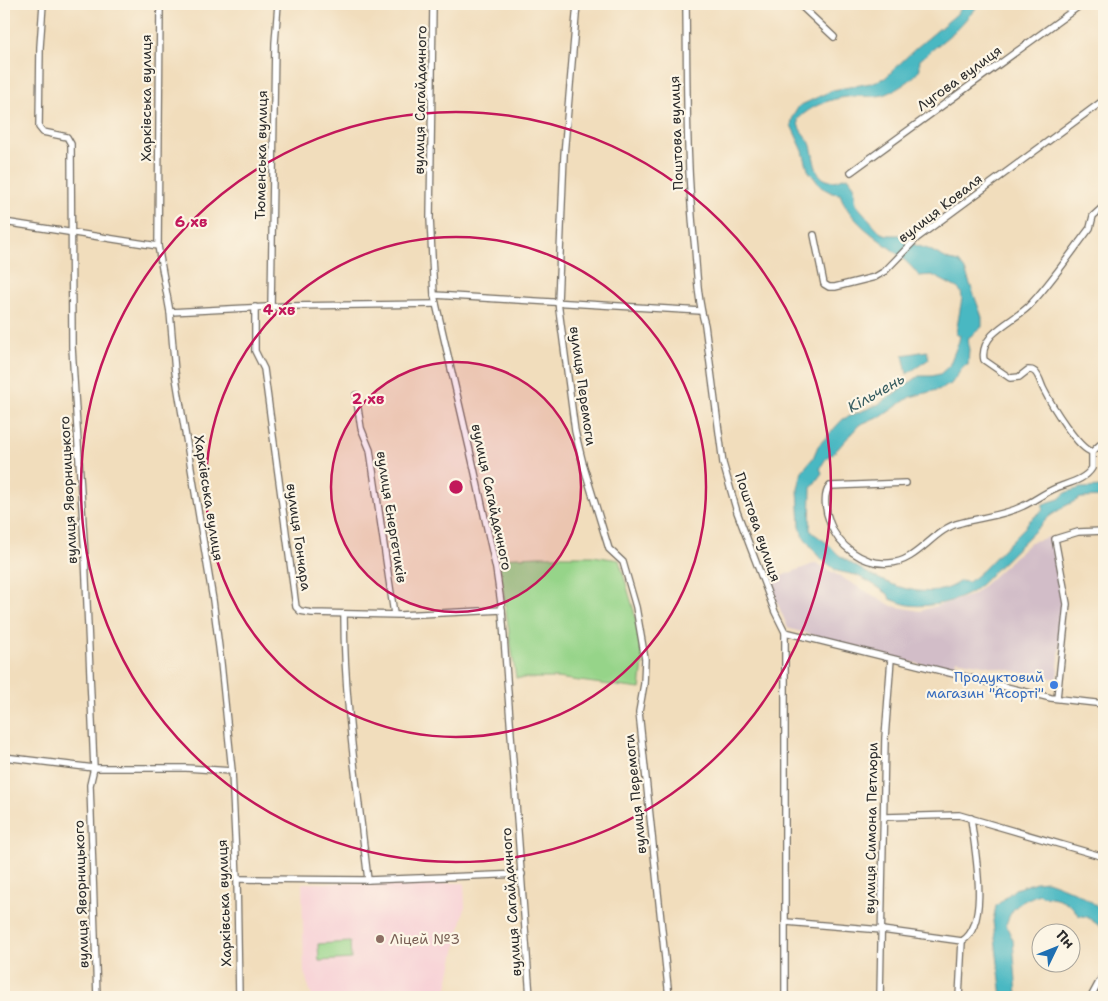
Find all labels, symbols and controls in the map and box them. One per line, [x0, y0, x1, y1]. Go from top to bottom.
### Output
street label: вулиця Сагайдачного [410, 25, 430, 175]
street label: Харківська вулиця [137, 34, 155, 162]
street label: Лугова вулиця [913, 41, 1005, 115]
street label: Поштова вулиця [665, 76, 687, 190]
street label: Тюменська вулиця [251, 90, 271, 220]
street label: вулиця Коваля [894, 169, 986, 247]
text: 6 хв [175, 212, 207, 232]
text: 4 хв [263, 300, 295, 320]
street label: вулиця Перемоги [566, 325, 600, 447]
water label: Кільчень [844, 368, 909, 417]
text: 2 хв [352, 389, 384, 409]
street label: вулиця Яворницького [55, 415, 81, 565]
street label: вулиця Сагайдачного [468, 422, 516, 572]
street label: Харківська вулиця [190, 434, 228, 562]
street label: вулиця Енергетиків [373, 450, 411, 584]
street label: Поштова вулиця [731, 470, 785, 584]
centre of rings [447, 478, 465, 496]
street label: вулиця Гончара [283, 482, 315, 592]
place label: Продуктовий магазин "Асорті" [926, 668, 1044, 702]
marker: Продуктовий магазин "Асорті" [1048, 679, 1060, 691]
street label: вулиця Перемоги [620, 733, 650, 855]
street label: вулиця Симона Петлюри [861, 742, 881, 914]
street label: вулиця Яворницького [69, 820, 93, 968]
street label: вулиця Сагайдачного [497, 827, 525, 977]
street label: Харківська вулиця [213, 839, 235, 967]
north arrow [1030, 924, 1080, 974]
text: Пн [1053, 926, 1078, 952]
place label: Ліцей №3 [390, 930, 460, 948]
marker: Ліцей №3 [374, 933, 386, 945]

